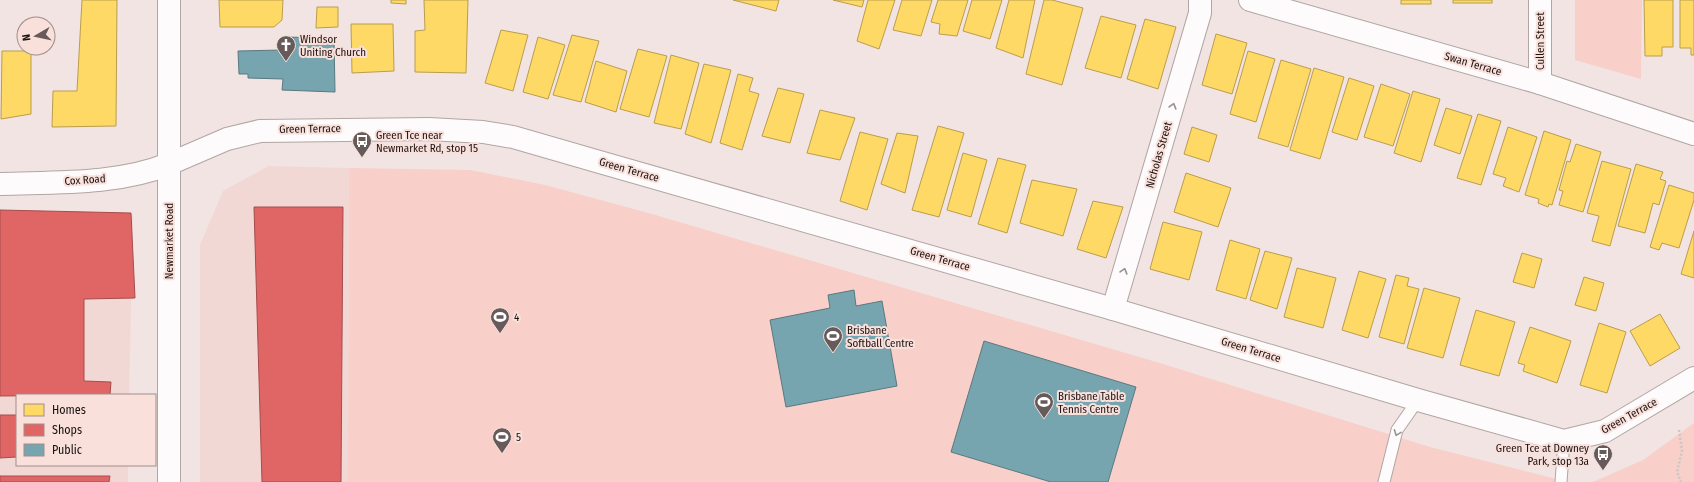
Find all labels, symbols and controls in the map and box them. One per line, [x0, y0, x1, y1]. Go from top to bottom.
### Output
street label: Cullen Street [1534, 12, 1547, 70]
north arrow [16, 16, 56, 56]
text: N [20, 33, 34, 42]
place label: Windsor Uniting Church [300, 33, 366, 59]
church icon: Windsor Uniting Church [275, 34, 297, 62]
street label: Swan Terrace [1443, 50, 1503, 78]
one-way arrow [1168, 103, 1177, 110]
street label: Nicholas Street [1143, 120, 1175, 190]
street label: Green Terrace [279, 122, 341, 136]
place label: Green Tce near Newmarket Rd, stop 15 [376, 129, 478, 155]
bus stop icon: Green Tce near Newmarket Rd, stop 15 [351, 130, 373, 158]
street label: Green Terrace [598, 155, 660, 185]
street label: Cox Road [64, 172, 106, 188]
street label: Newmarket Road [163, 203, 176, 279]
street label: Green Terrace [909, 244, 971, 274]
one-way arrow [1119, 268, 1128, 275]
sports icon: 4 [489, 306, 511, 334]
place label: 4 [514, 311, 520, 324]
place label: Brisbane Softball Centre [847, 324, 914, 350]
sports icon: Brisbane Softball Centre [822, 325, 844, 353]
street label: Green Terrace [1220, 335, 1282, 365]
place label: Brisbane Table Tennis Centre [1058, 390, 1124, 416]
sports icon: Brisbane Table Tennis Centre [1033, 391, 1055, 419]
legend [16, 394, 156, 466]
street label: Green Terrace [1599, 395, 1659, 437]
text: Homes [52, 403, 86, 417]
text: Shops [52, 423, 82, 437]
sports icon: 5 [491, 426, 513, 454]
one-way arrow [1394, 430, 1402, 437]
place label: 5 [516, 431, 521, 444]
place label: Green Tce at Downey Park, stop 13a [1496, 442, 1589, 468]
text: Public [52, 443, 82, 457]
bus stop icon: Green Tce at Downey Park, stop 13a [1592, 443, 1614, 471]

